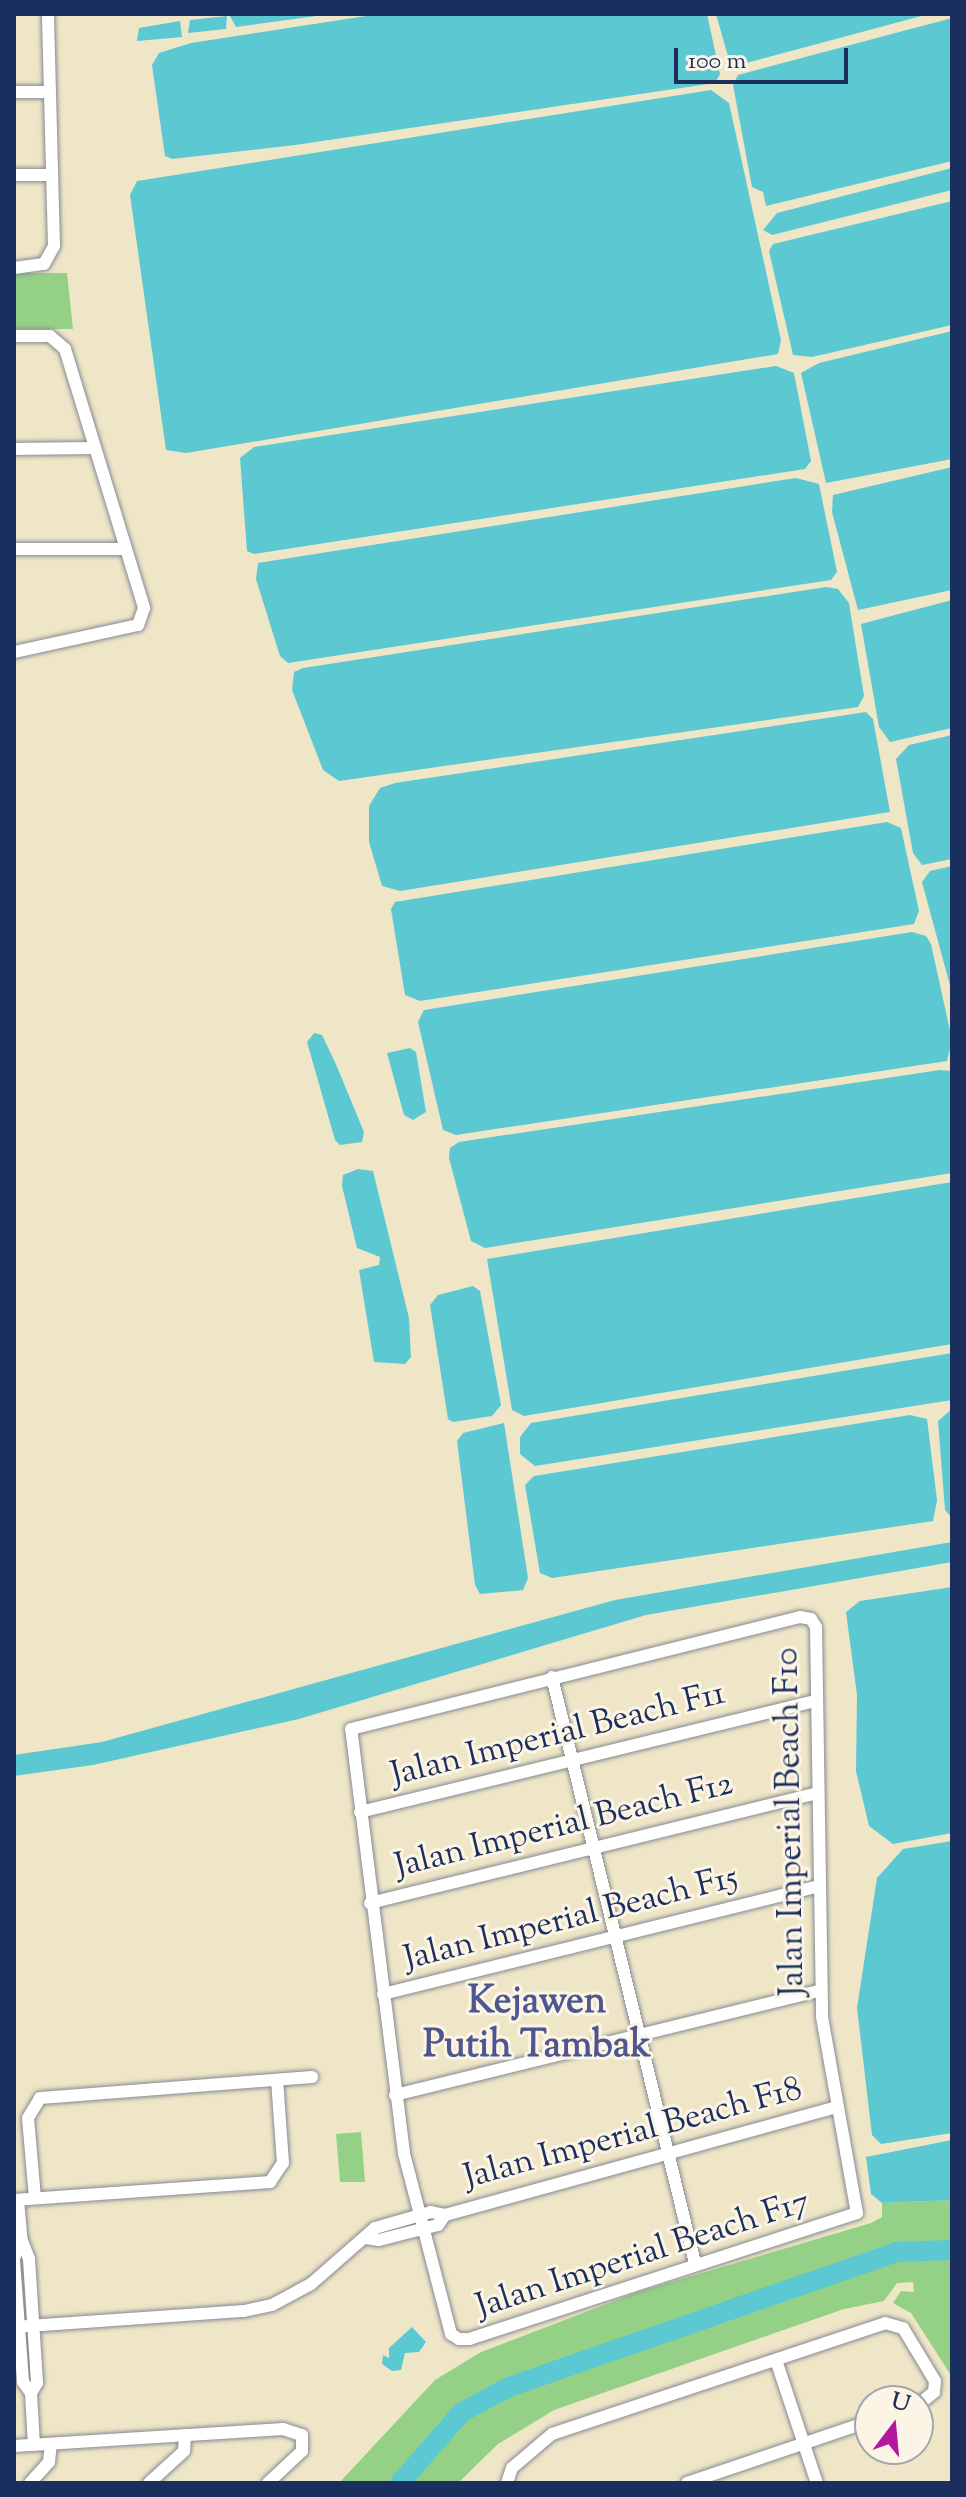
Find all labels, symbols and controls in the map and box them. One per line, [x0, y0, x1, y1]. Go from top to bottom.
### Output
scale bar [678, 32, 852, 82]
text: 100 m [688, 45, 746, 79]
street label: Jalan Imperial Beach F10 [768, 1647, 814, 1997]
street label: Jalan Imperial Beach F11 [387, 1674, 729, 1796]
street label: Jalan Imperial Beach F12 [391, 1764, 737, 1888]
street label: Jalan Imperial Beach F15 [400, 1858, 742, 1980]
district label: Kejawen Putih Tambak [423, 1981, 651, 2070]
street label: Jalan Imperial Beach F18 [460, 2069, 806, 2199]
street label: Jalan Imperial Beach F17 [471, 2182, 815, 2328]
north arrow [854, 2385, 934, 2465]
text: U [887, 2386, 913, 2422]

